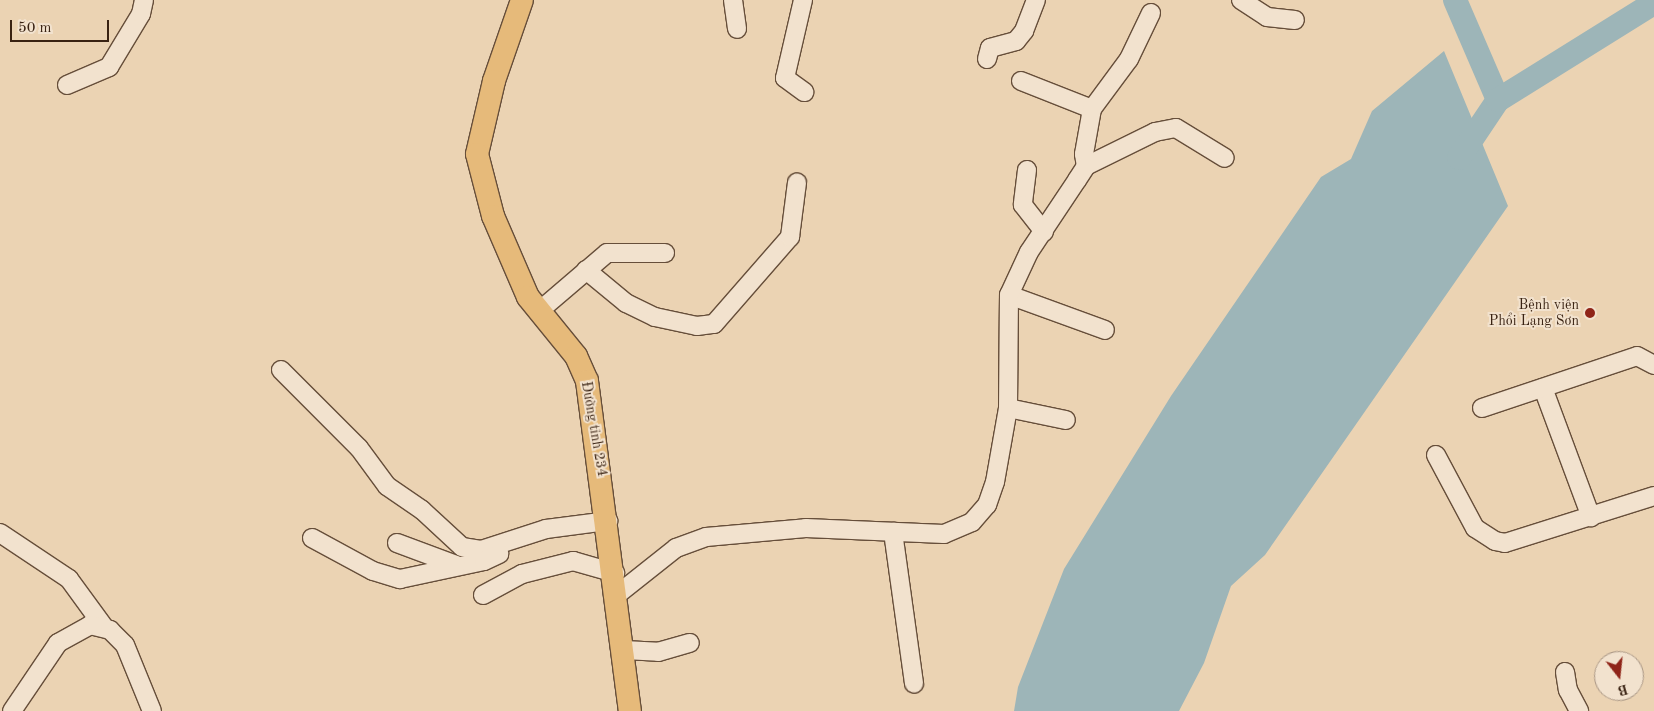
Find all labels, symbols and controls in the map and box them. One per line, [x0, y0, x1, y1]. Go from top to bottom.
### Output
scale bar [12, 10, 111, 42]
text: 50 m [18, 21, 52, 36]
place label: Bệnh viện Phổi Lạng Sơn [1489, 297, 1579, 330]
marker: Bệnh viện Phổi Lạng Sơn [1583, 306, 1597, 320]
street label: Đường tỉnh 234 [577, 380, 611, 478]
north arrow [1594, 651, 1644, 701]
text: B [1616, 681, 1630, 698]

